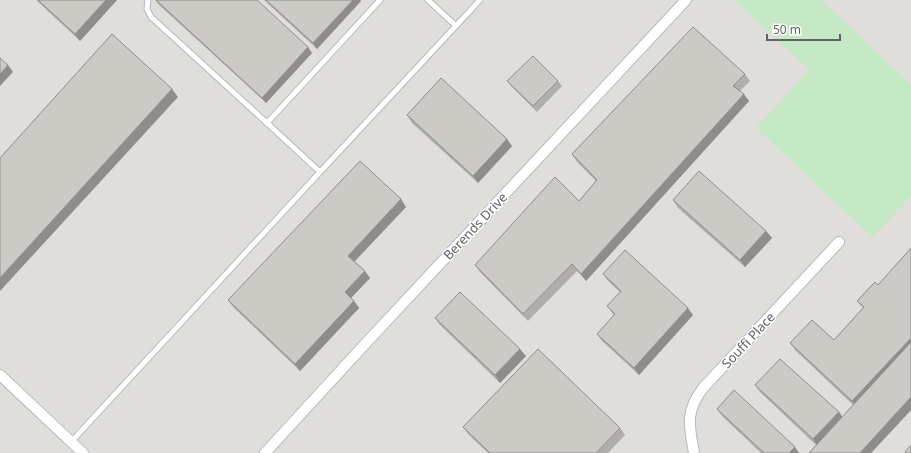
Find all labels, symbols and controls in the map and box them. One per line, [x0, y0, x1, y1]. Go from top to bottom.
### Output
scale bar [767, 16, 840, 42]
text: 50 m [773, 21, 801, 38]
street label: Berends Drive [439, 188, 511, 264]
street label: Souffi Place [717, 308, 779, 372]

